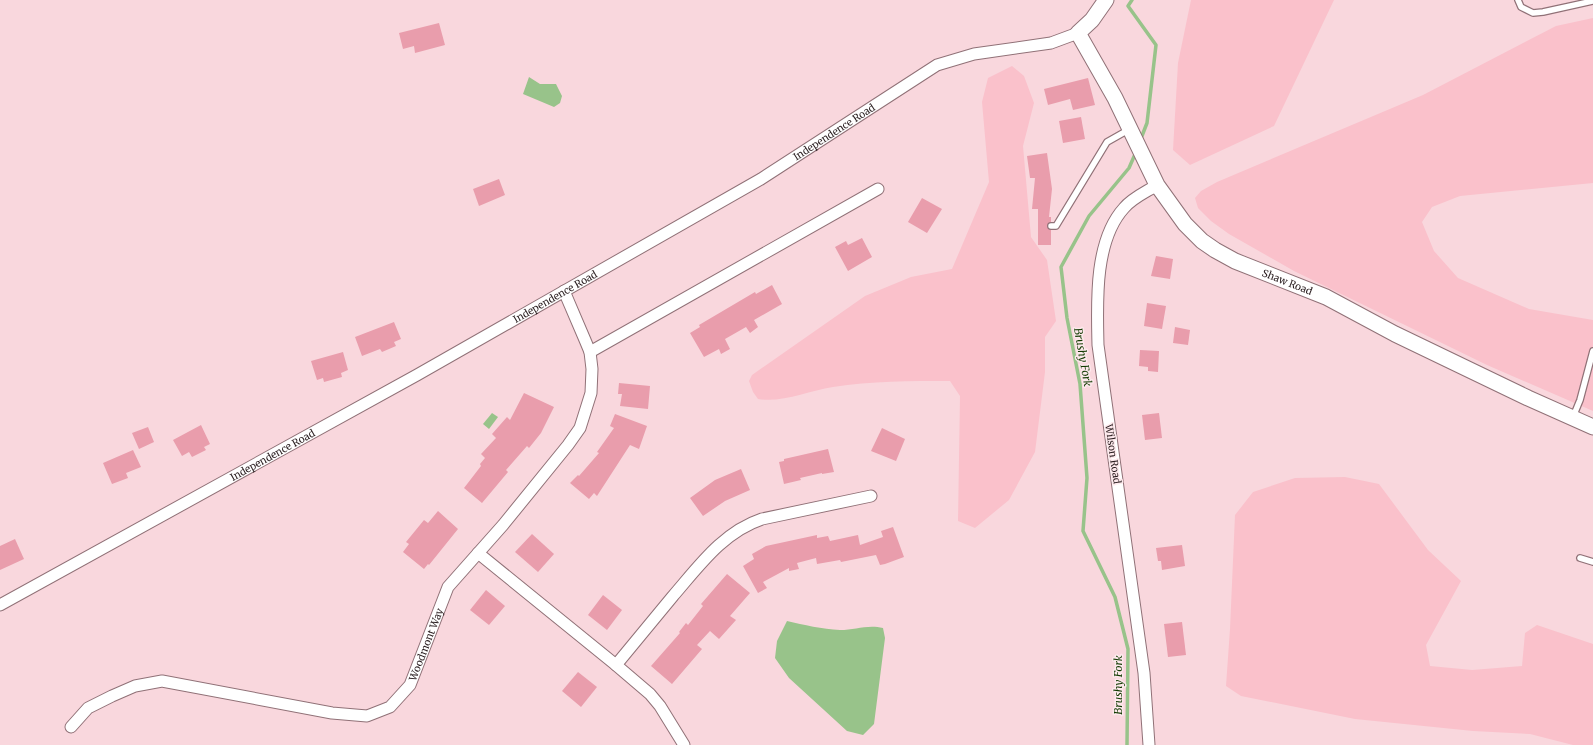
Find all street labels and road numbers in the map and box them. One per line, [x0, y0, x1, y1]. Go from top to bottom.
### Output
street label: Independence Road [791, 101, 877, 163]
street label: Shaw Road [1260, 266, 1314, 298]
street label: Independence Road [511, 267, 599, 325]
street label: Wilson Road [1102, 422, 1124, 485]
street label: Independence Road [228, 426, 317, 483]
street label: Woodmont Way [405, 606, 446, 683]

